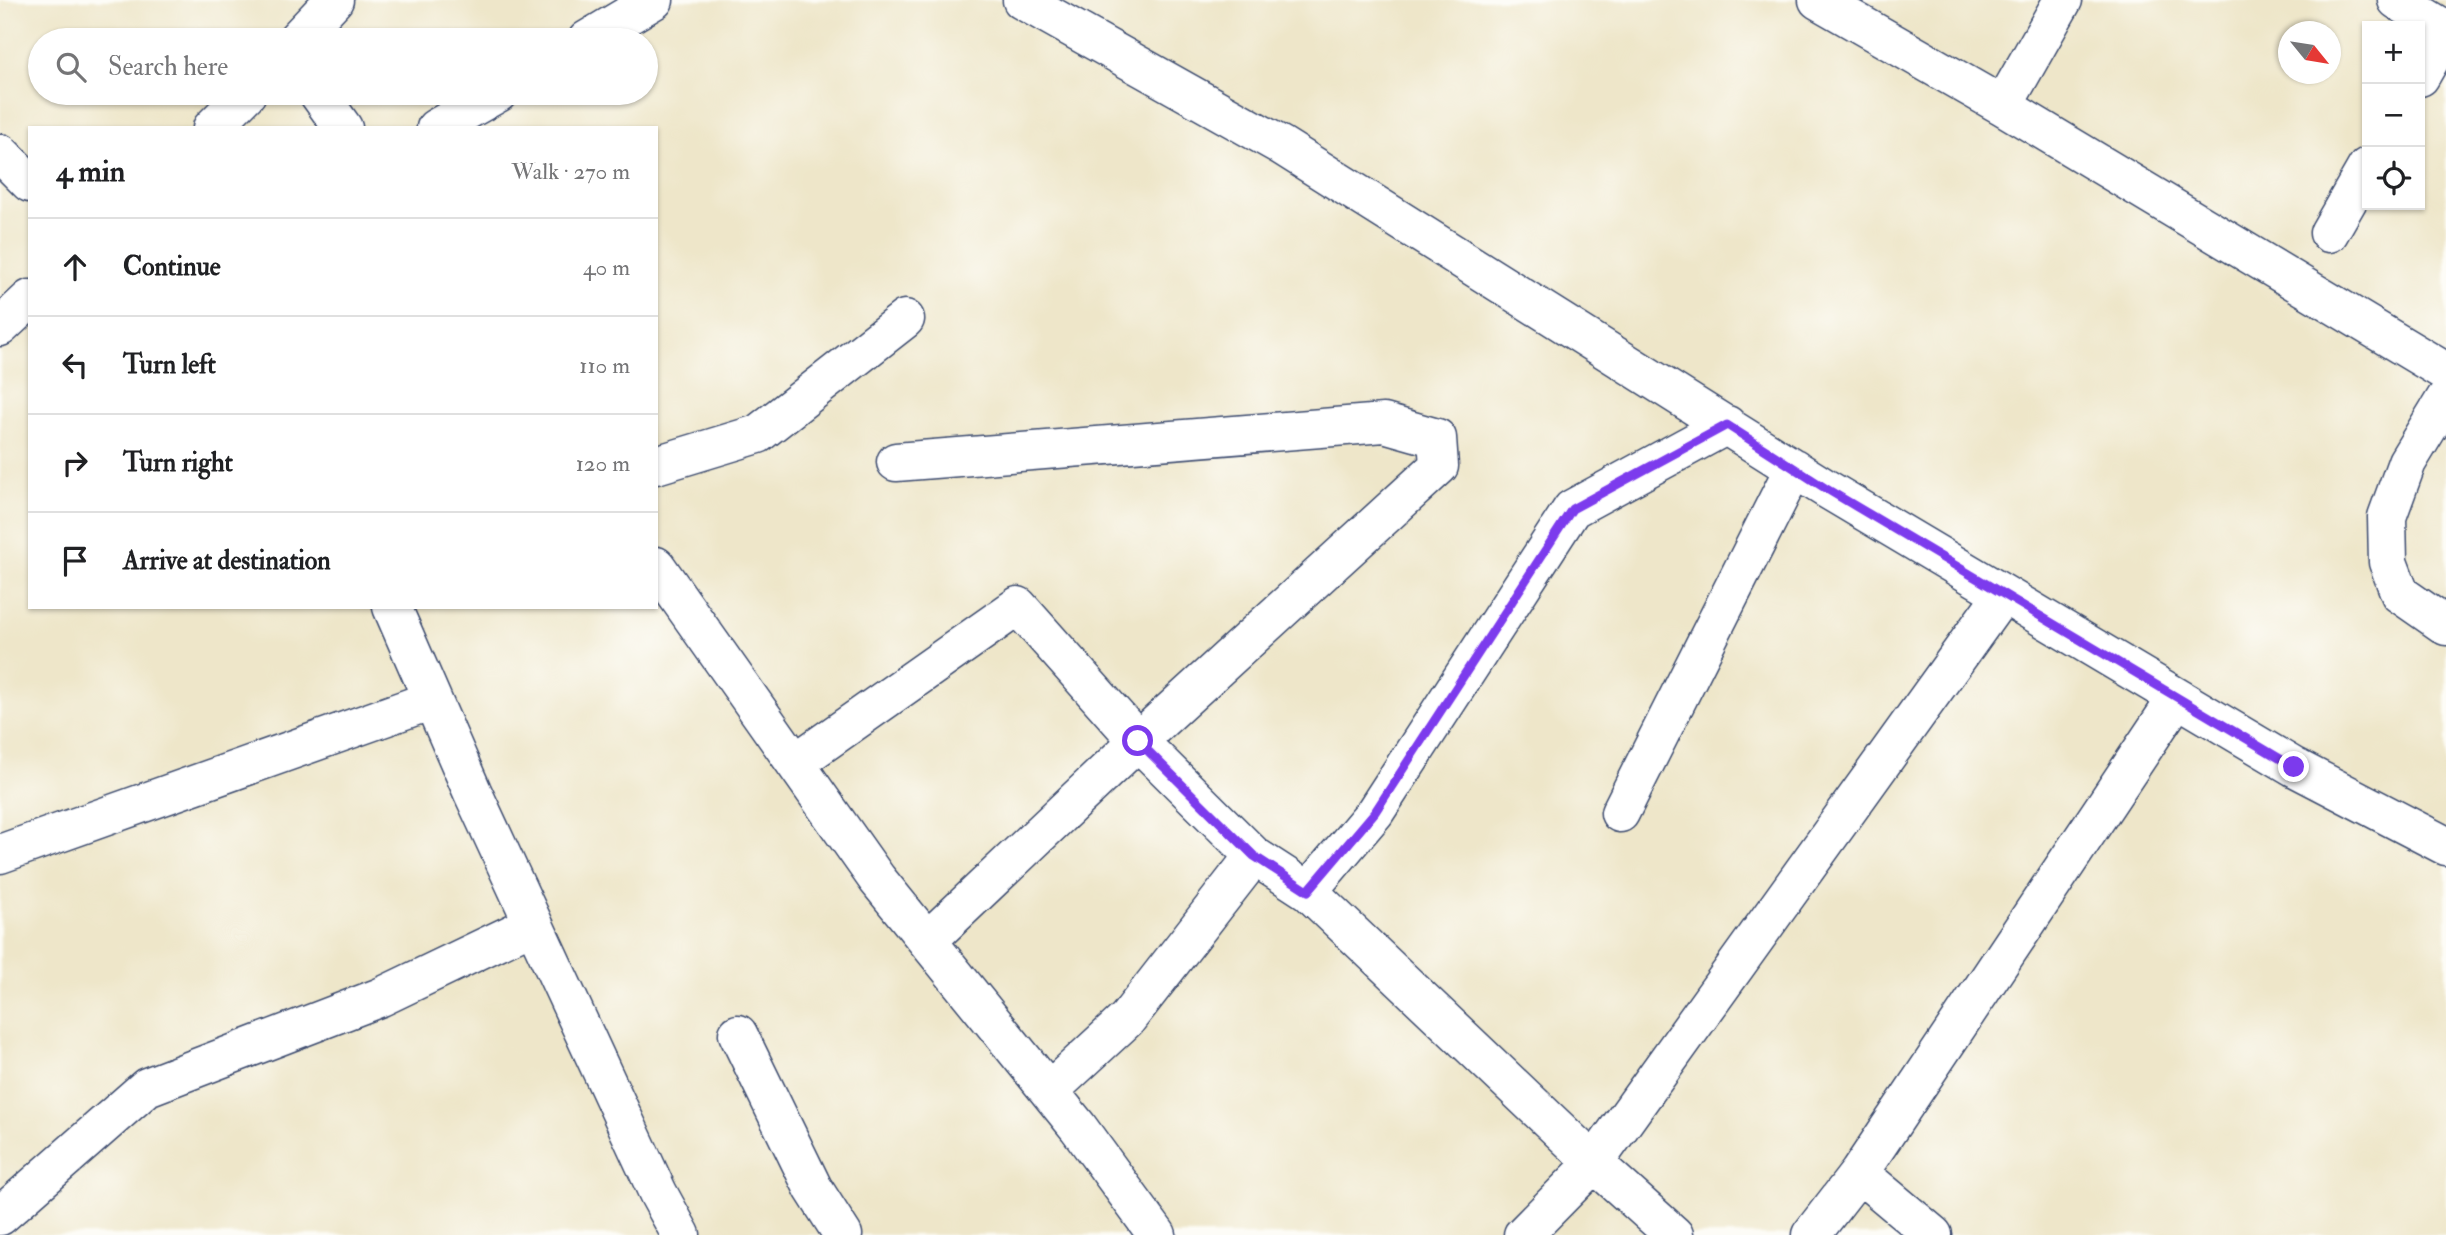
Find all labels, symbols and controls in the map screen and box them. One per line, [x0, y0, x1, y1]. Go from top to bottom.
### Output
north arrow [2278, 21, 2341, 84]
map controls [2362, 21, 2425, 210]
button: + [2362, 21, 2425, 84]
search box [28, 28, 658, 105]
icon: search [52, 48, 90, 86]
text: Search here [108, 51, 228, 83]
button: − [2362, 84, 2425, 147]
button: locate [2362, 147, 2425, 210]
text: 4 min [56, 153, 125, 190]
text: Walk · 270 m [511, 157, 630, 186]
icon: ahead [56, 248, 94, 286]
text: Continue [123, 251, 221, 283]
text: 40 m [583, 253, 630, 282]
icon: left [56, 346, 94, 384]
text: Turn left [123, 349, 216, 381]
text: 110 m [579, 351, 630, 380]
icon: right [56, 444, 94, 482]
text: Turn right [123, 447, 233, 479]
text: 120 m [576, 449, 630, 478]
icon: arrive [56, 542, 94, 580]
text: Arrive at destination [123, 545, 331, 577]
route start [1122, 725, 1153, 756]
route end [2278, 751, 2309, 782]

